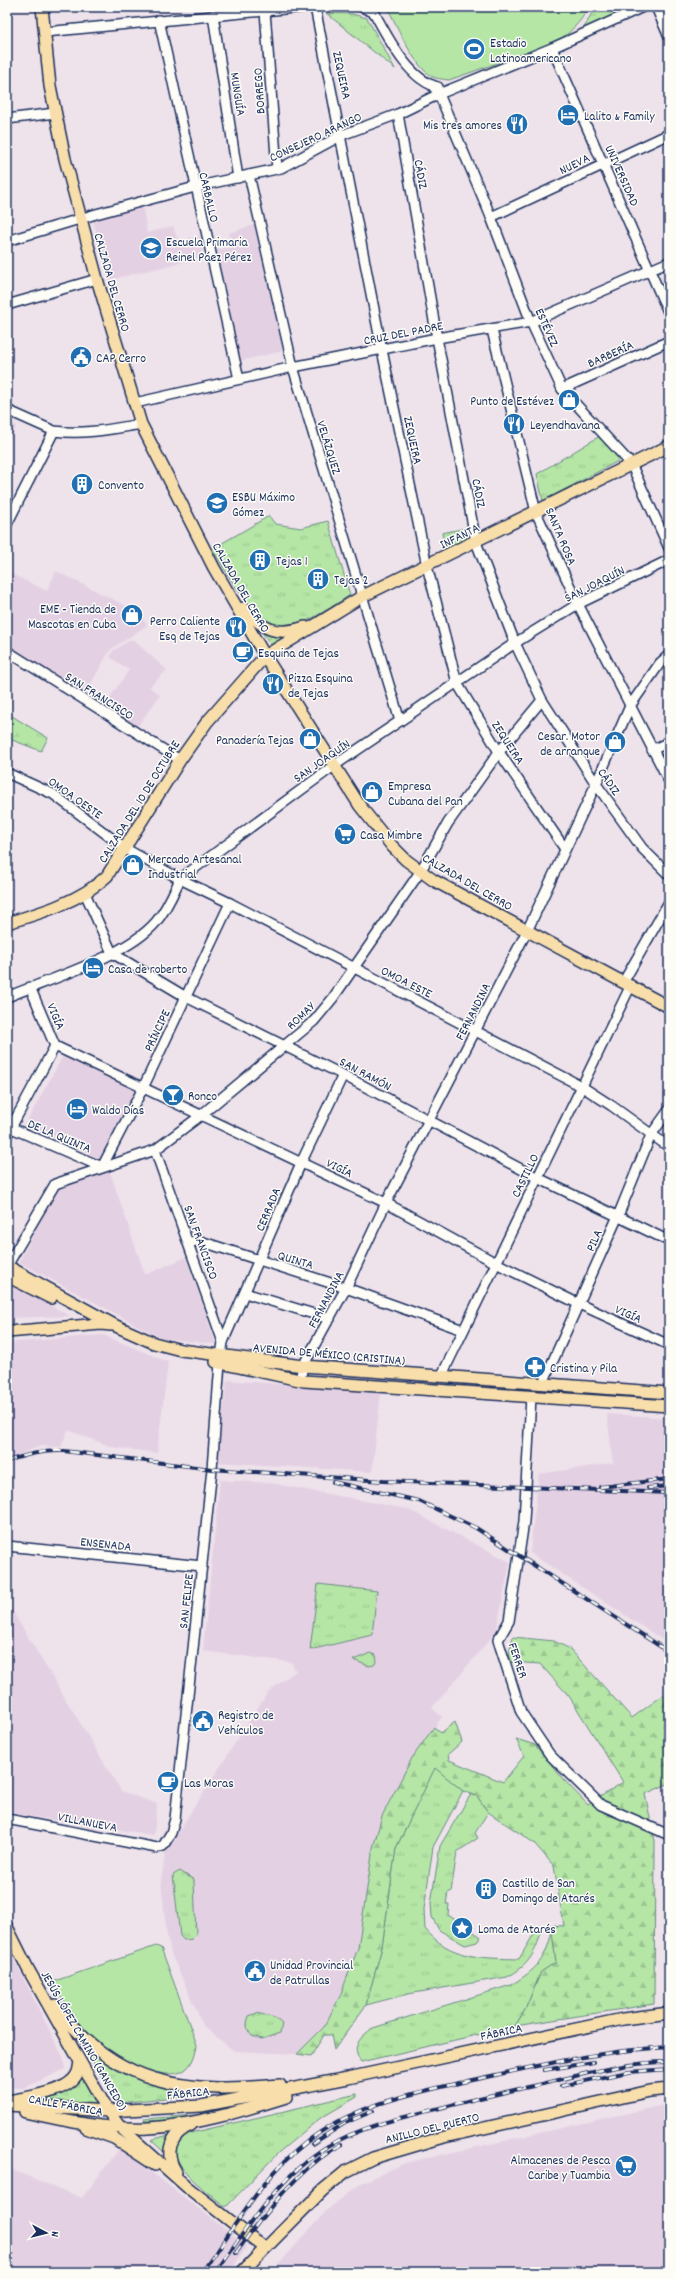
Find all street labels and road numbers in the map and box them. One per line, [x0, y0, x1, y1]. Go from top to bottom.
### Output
street label: ZEQUEIRA [326, 50, 355, 101]
street label: BORREGO [249, 67, 272, 115]
street label: MUNGUÍA [224, 71, 249, 118]
street label: CONSEJERO ARANGO [267, 108, 366, 168]
street label: UNIVERSIDAD [599, 142, 643, 210]
street label: NUEVA [557, 150, 594, 181]
street label: CÁDIZ [408, 158, 432, 191]
street label: CARBALLO [193, 170, 223, 225]
street label: CALZADA DEL CERRO [87, 231, 134, 334]
street label: ESTÉVEZ [529, 306, 563, 351]
street label: CRUZ DEL PADRE [362, 317, 445, 351]
street label: BARBERÍA [585, 337, 637, 374]
street label: ZEQUEIRA [397, 415, 426, 466]
street label: VELÁZQUEZ [310, 418, 345, 477]
street label: CÁDIZ [465, 477, 490, 510]
street label: SANTA ROSA [539, 505, 580, 569]
street label: INFANTA [437, 519, 483, 555]
street label: CALZADA DEL CERRO [206, 539, 274, 637]
street label: SAN JOAQUÍN [562, 562, 629, 609]
street label: SAN FRANCISCO [61, 668, 137, 726]
street label: ZEQUEIRA [486, 718, 528, 769]
street label: SAN JOAQUÍN [290, 735, 355, 789]
street label: CALZADA DEL 10 DE OCTUBRE [95, 737, 186, 867]
street label: CÁDIZ [592, 765, 624, 800]
street label: OMOA OESTE [43, 773, 106, 825]
street label: CALZADA DEL CERRO [418, 849, 516, 917]
street label: OMOA ESTE [377, 962, 435, 1004]
street label: FERNANDINA [452, 980, 497, 1044]
street label: ROMAY [283, 998, 321, 1035]
street label: VIGÍA [41, 1001, 69, 1033]
street label: PRÍNCIPE [140, 1007, 176, 1055]
street label: SAN RAMÓN [335, 1053, 394, 1097]
street label: DE LA QUINTA [24, 1115, 94, 1159]
street label: CASTILLO [507, 1151, 545, 1201]
street label: VIGÍA [322, 1155, 355, 1184]
street label: CERRADA [252, 1185, 287, 1235]
street label: SAN FRANCISCO [177, 1203, 222, 1283]
street label: PILA [582, 1227, 609, 1255]
street label: QUINTA [275, 1247, 316, 1276]
street label: FERNANDINA [304, 1268, 350, 1332]
street label: VIGÍA [612, 1301, 644, 1330]
street label: AVENIDA DE MÉXICO (CRISTINA) [252, 1339, 406, 1372]
street label: ENSENADA [79, 1533, 132, 1558]
street label: SAN FELIPE [175, 1573, 200, 1630]
street label: FERRER [502, 1640, 531, 1681]
street label: VILLANUEVA [56, 1808, 119, 1839]
street label: JESÚS LÓPEZ CAMINO (GANCEDO) [35, 1968, 131, 2115]
street label: FÁBRICA [479, 2020, 524, 2047]
street label: FÁBRICA [166, 2083, 210, 2106]
street label: CALLE FÁBRICA [27, 2091, 104, 2122]
street label: ANILLO DEL PUERTO [383, 2109, 482, 2150]

